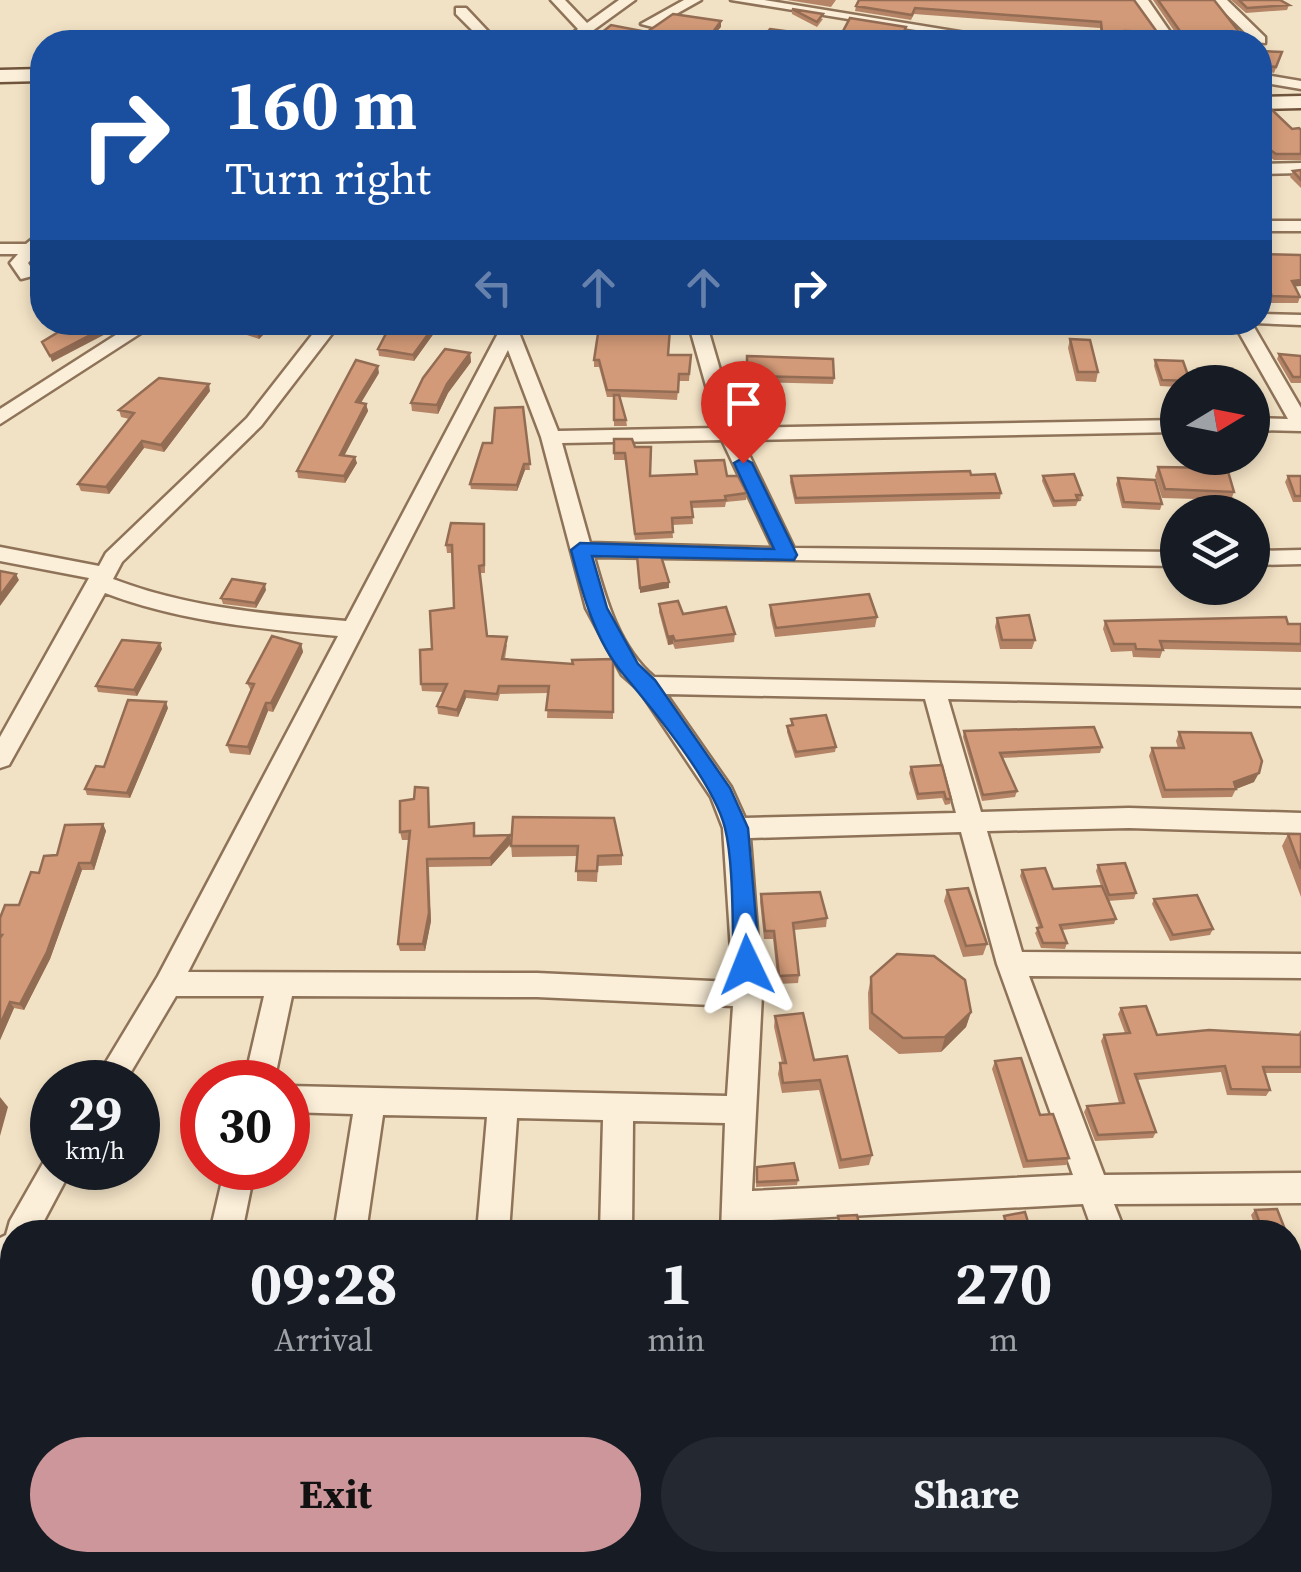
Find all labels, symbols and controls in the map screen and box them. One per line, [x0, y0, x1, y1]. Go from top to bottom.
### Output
text: 160 m [225, 56, 417, 152]
icon: right [60, 70, 190, 200]
text: Turn right [225, 147, 431, 209]
icon: left [466, 260, 521, 315]
icon: ahead [571, 260, 626, 315]
icon: ahead [676, 260, 731, 315]
icon: right [781, 260, 836, 315]
pin [701, 361, 786, 464]
north arrow [1160, 365, 1270, 475]
map controls [1160, 365, 1270, 605]
icon: arrive [716, 376, 771, 431]
button: layers [1160, 495, 1270, 605]
position arrow [695, 913, 799, 1017]
speed limit sign: 30 [180, 1060, 310, 1190]
text: 29 [68, 1078, 122, 1147]
text: km/h [65, 1133, 125, 1167]
text: 09:28 [250, 1242, 398, 1324]
text: 1 [660, 1242, 693, 1324]
text: 270 [955, 1242, 1052, 1324]
text: Arrival [274, 1318, 373, 1362]
text: min [647, 1318, 705, 1362]
text: m [989, 1318, 1018, 1362]
button: Exit [30, 1437, 641, 1552]
button: Share [661, 1437, 1272, 1552]

